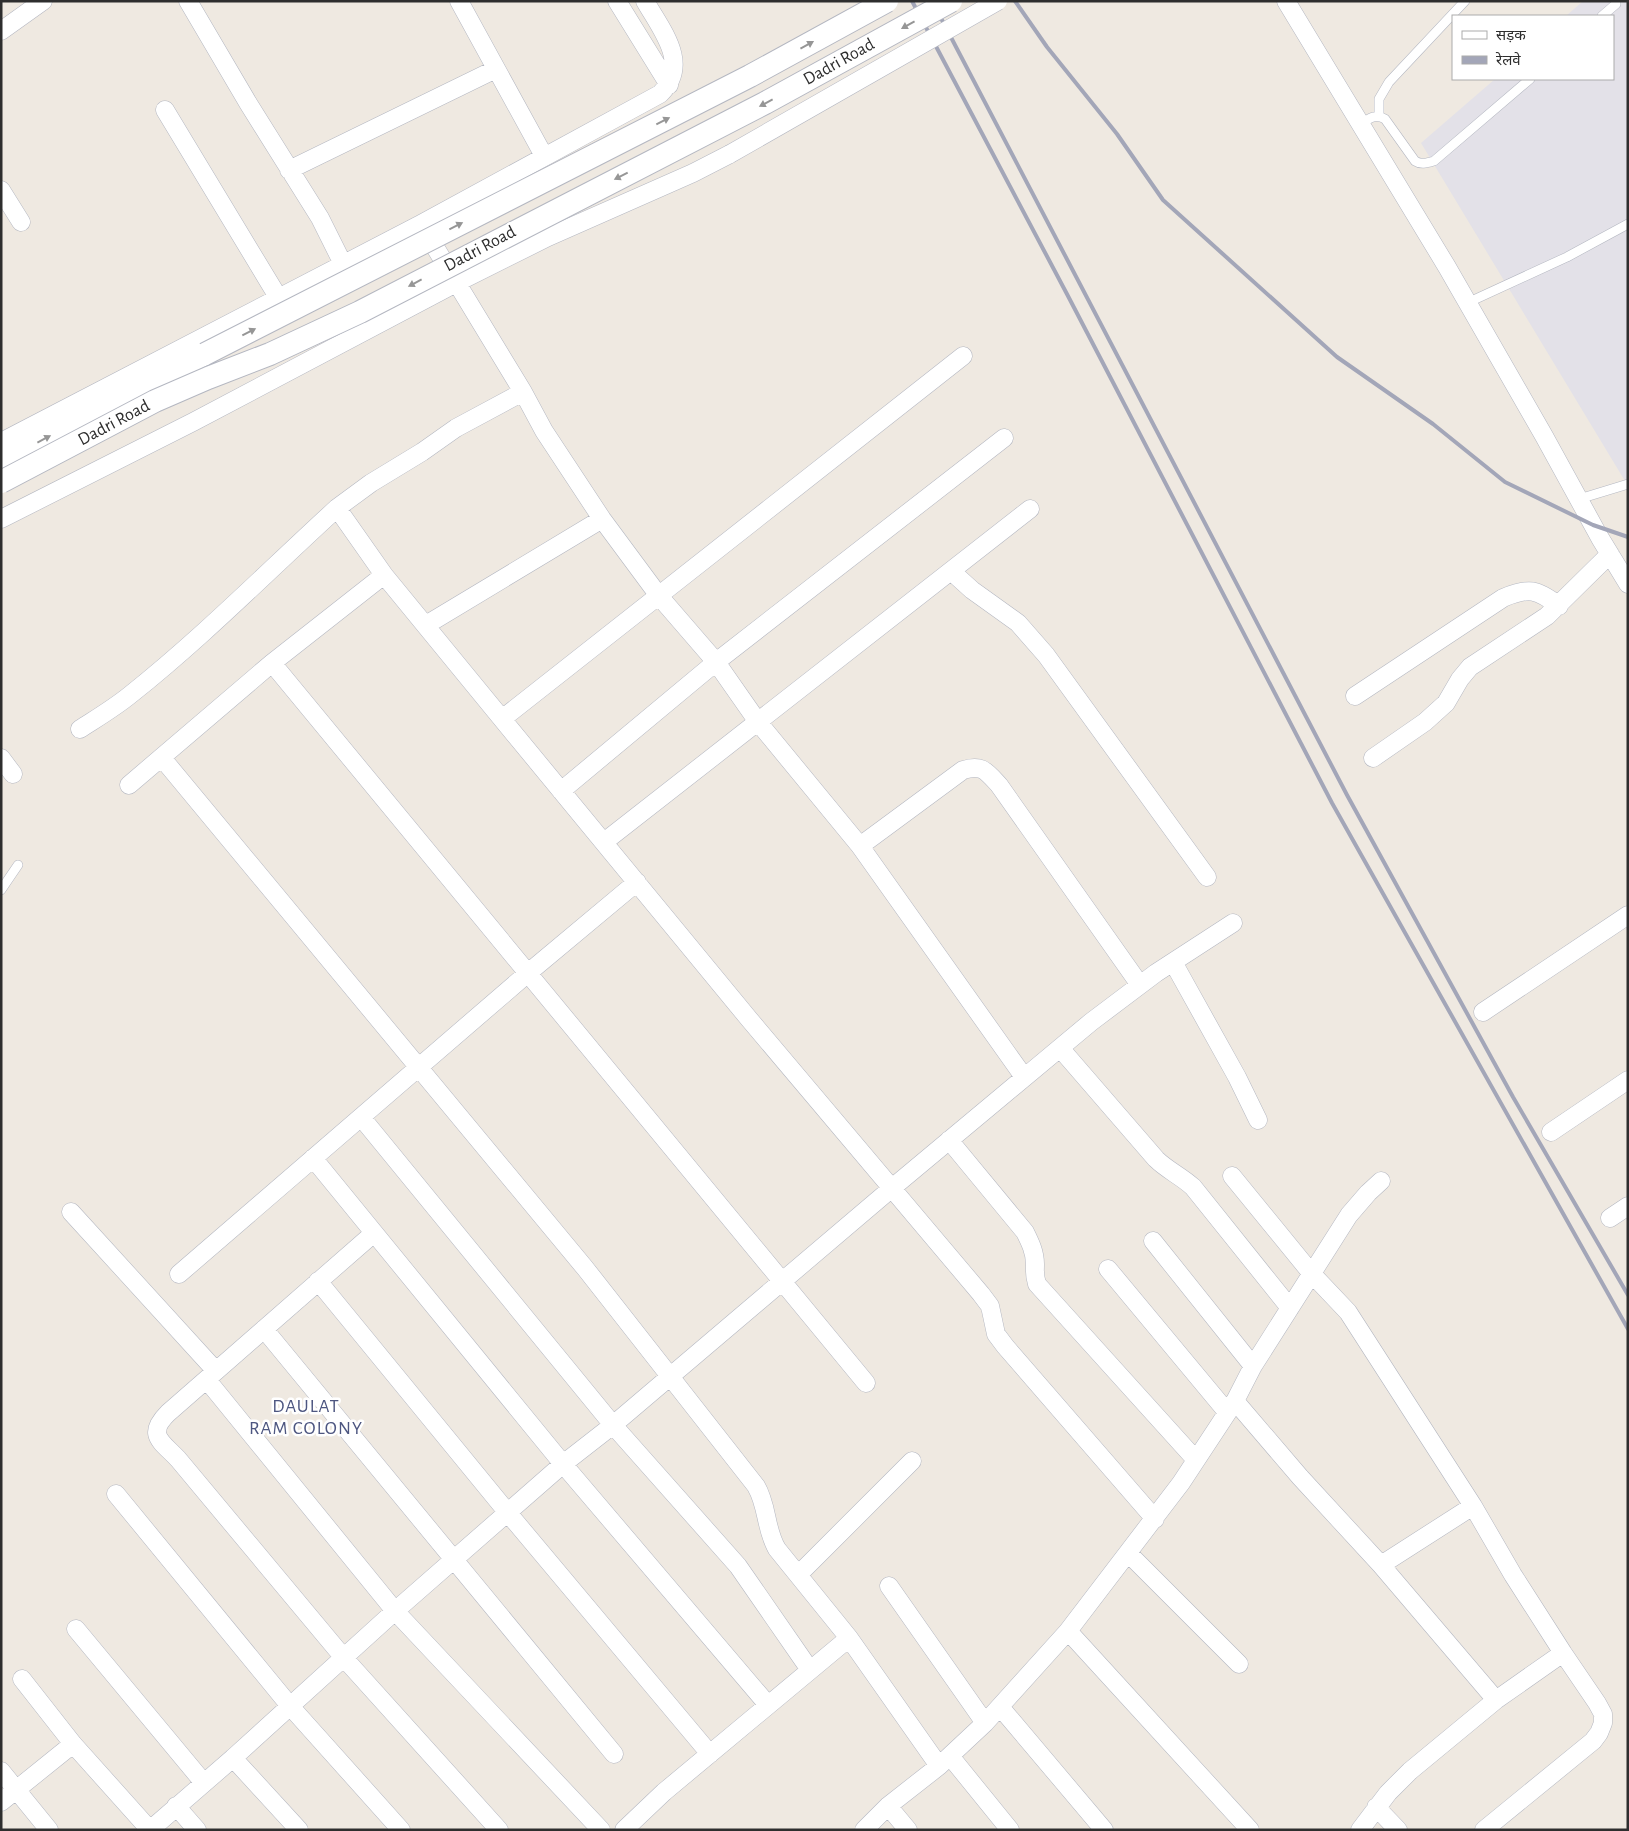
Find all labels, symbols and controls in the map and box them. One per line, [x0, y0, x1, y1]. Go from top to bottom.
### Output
legend [1452, 15, 1614, 80]
one-way arrow [902, 20, 915, 29]
text: सड़क [1496, 28, 1526, 43]
street label: Dadri Road [800, 35, 878, 89]
one-way arrow [800, 41, 814, 49]
text: रेलवे [1495, 51, 1521, 68]
one-way arrow [759, 98, 773, 107]
one-way arrow [656, 117, 670, 125]
one-way arrow [614, 172, 628, 180]
one-way arrow [449, 222, 463, 230]
street label: Dadri Road [441, 223, 519, 275]
one-way arrow [408, 279, 421, 288]
one-way arrow [242, 328, 256, 336]
street label: Dadri Road [75, 397, 153, 449]
one-way arrow [37, 435, 52, 443]
district label: DAULAT RAM COLONY [249, 1397, 363, 1438]

